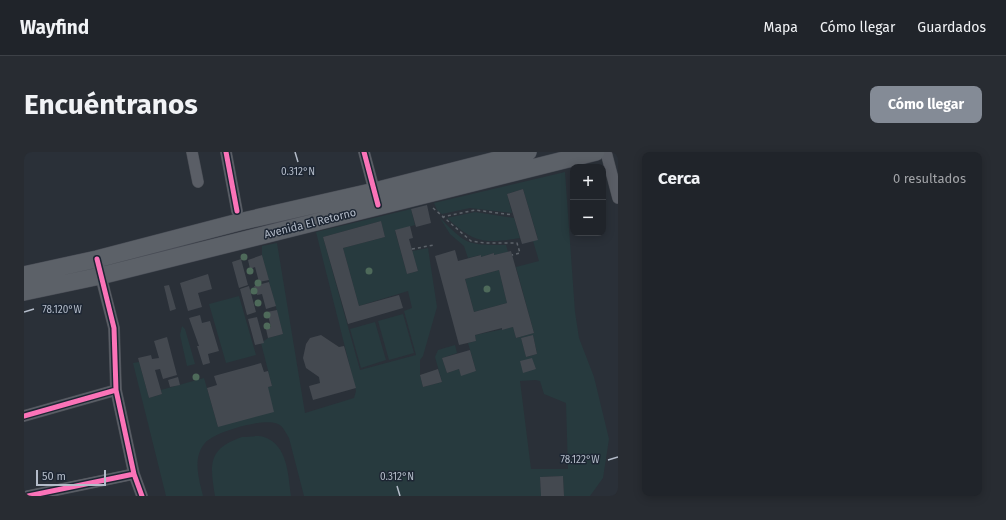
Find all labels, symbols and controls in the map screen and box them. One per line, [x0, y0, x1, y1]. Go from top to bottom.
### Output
text: Wayfind [20, 16, 89, 39]
text: Mapa [764, 19, 798, 36]
text: Cómo llegar [820, 19, 895, 36]
text: Guardados [917, 19, 986, 36]
button: Cómo llegar [870, 86, 982, 123]
text: Encuéntranos [24, 88, 198, 121]
map controls [570, 164, 606, 236]
button: + [570, 164, 606, 200]
text: 0.312°N [281, 166, 315, 178]
text: Cerca [658, 168, 700, 189]
text: 0 resultados [893, 171, 966, 186]
button: − [570, 200, 606, 236]
street label: Avenida El Retorno [263, 206, 358, 241]
text: 78.120°W [42, 304, 82, 316]
text: 78.122°W [561, 454, 600, 466]
scale bar [36, 468, 106, 487]
text: 50 m [42, 470, 66, 483]
text: 0.312°N [380, 471, 414, 483]

